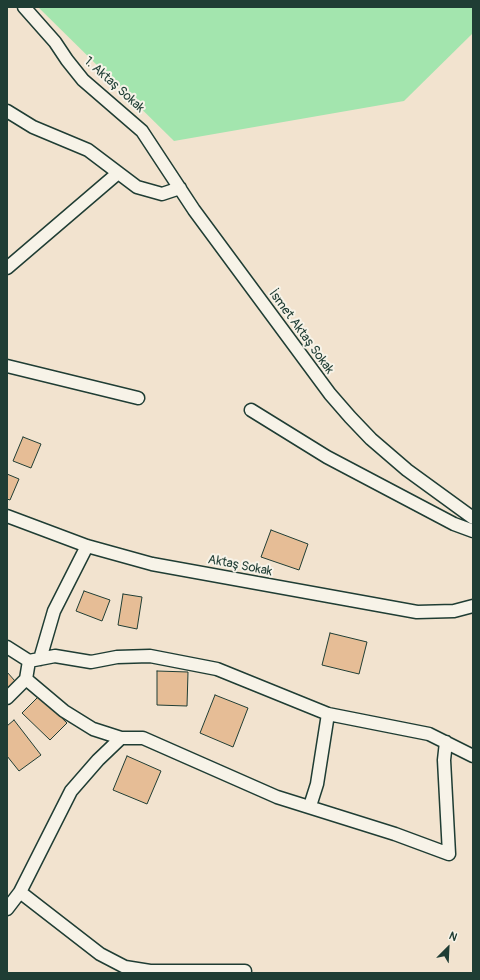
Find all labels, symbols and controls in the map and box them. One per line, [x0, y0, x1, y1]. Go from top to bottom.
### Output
street label: 1. Aktaş Sokak [81, 54, 147, 116]
street label: İsmet Aktaş Sokak [265, 287, 337, 377]
street label: Aktaş Sokak [206, 552, 274, 580]
north arrow [428, 928, 468, 968]
text: N [447, 929, 459, 944]

